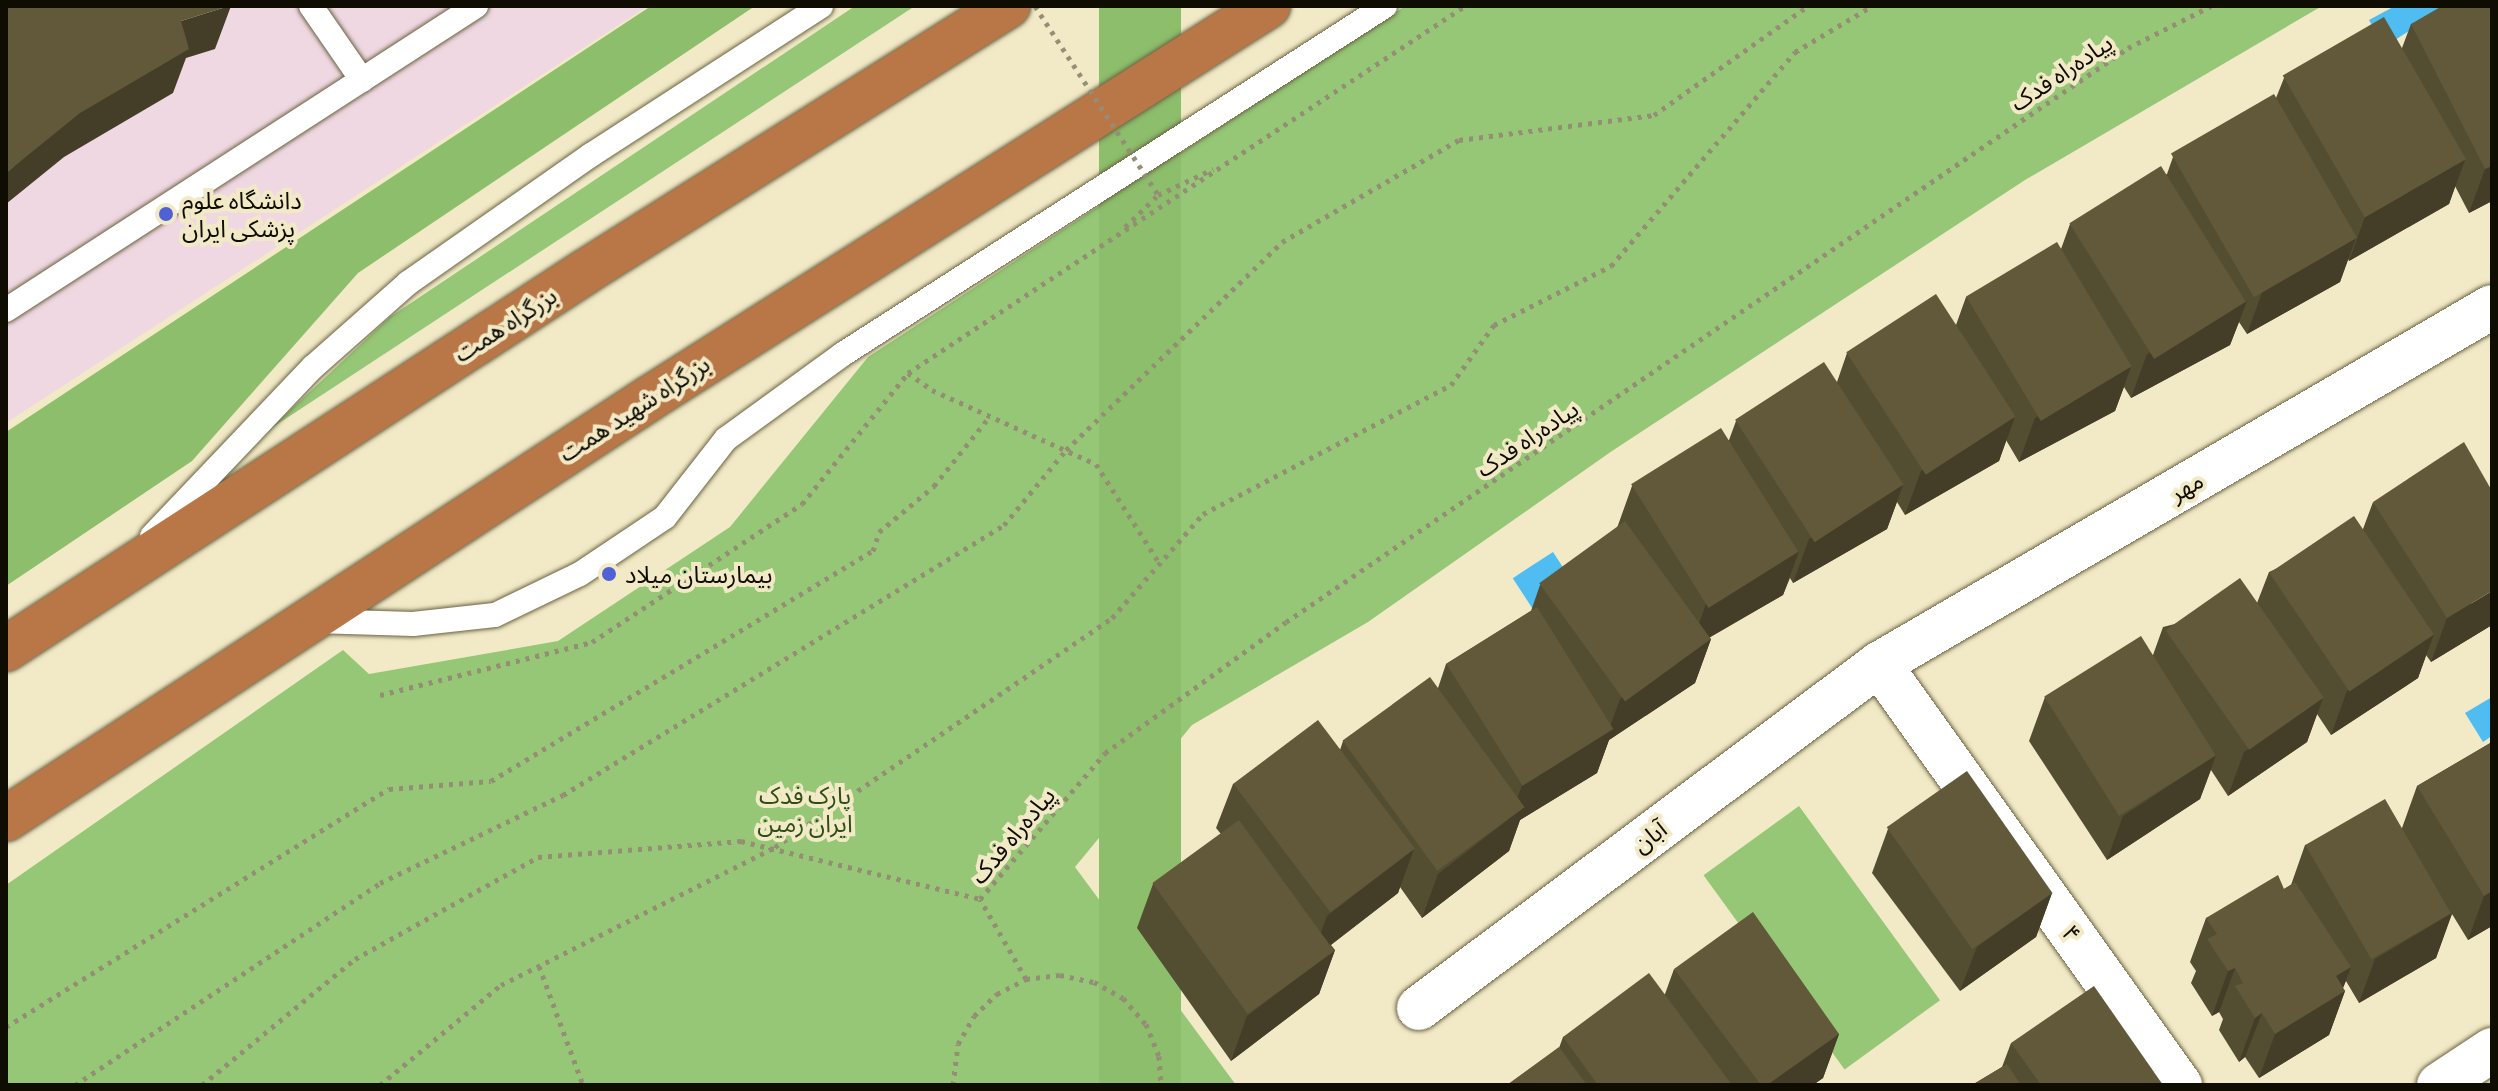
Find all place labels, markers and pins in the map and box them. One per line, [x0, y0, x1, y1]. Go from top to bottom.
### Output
place label: دانشگاه علوم پزشکی ایران [182, 186, 302, 242]
marker: دانشگاه علوم پزشکی ایران [157, 205, 175, 223]
place label: بیمارستان میلاد [625, 560, 773, 588]
marker: بیمارستان میلاد [600, 565, 618, 583]

